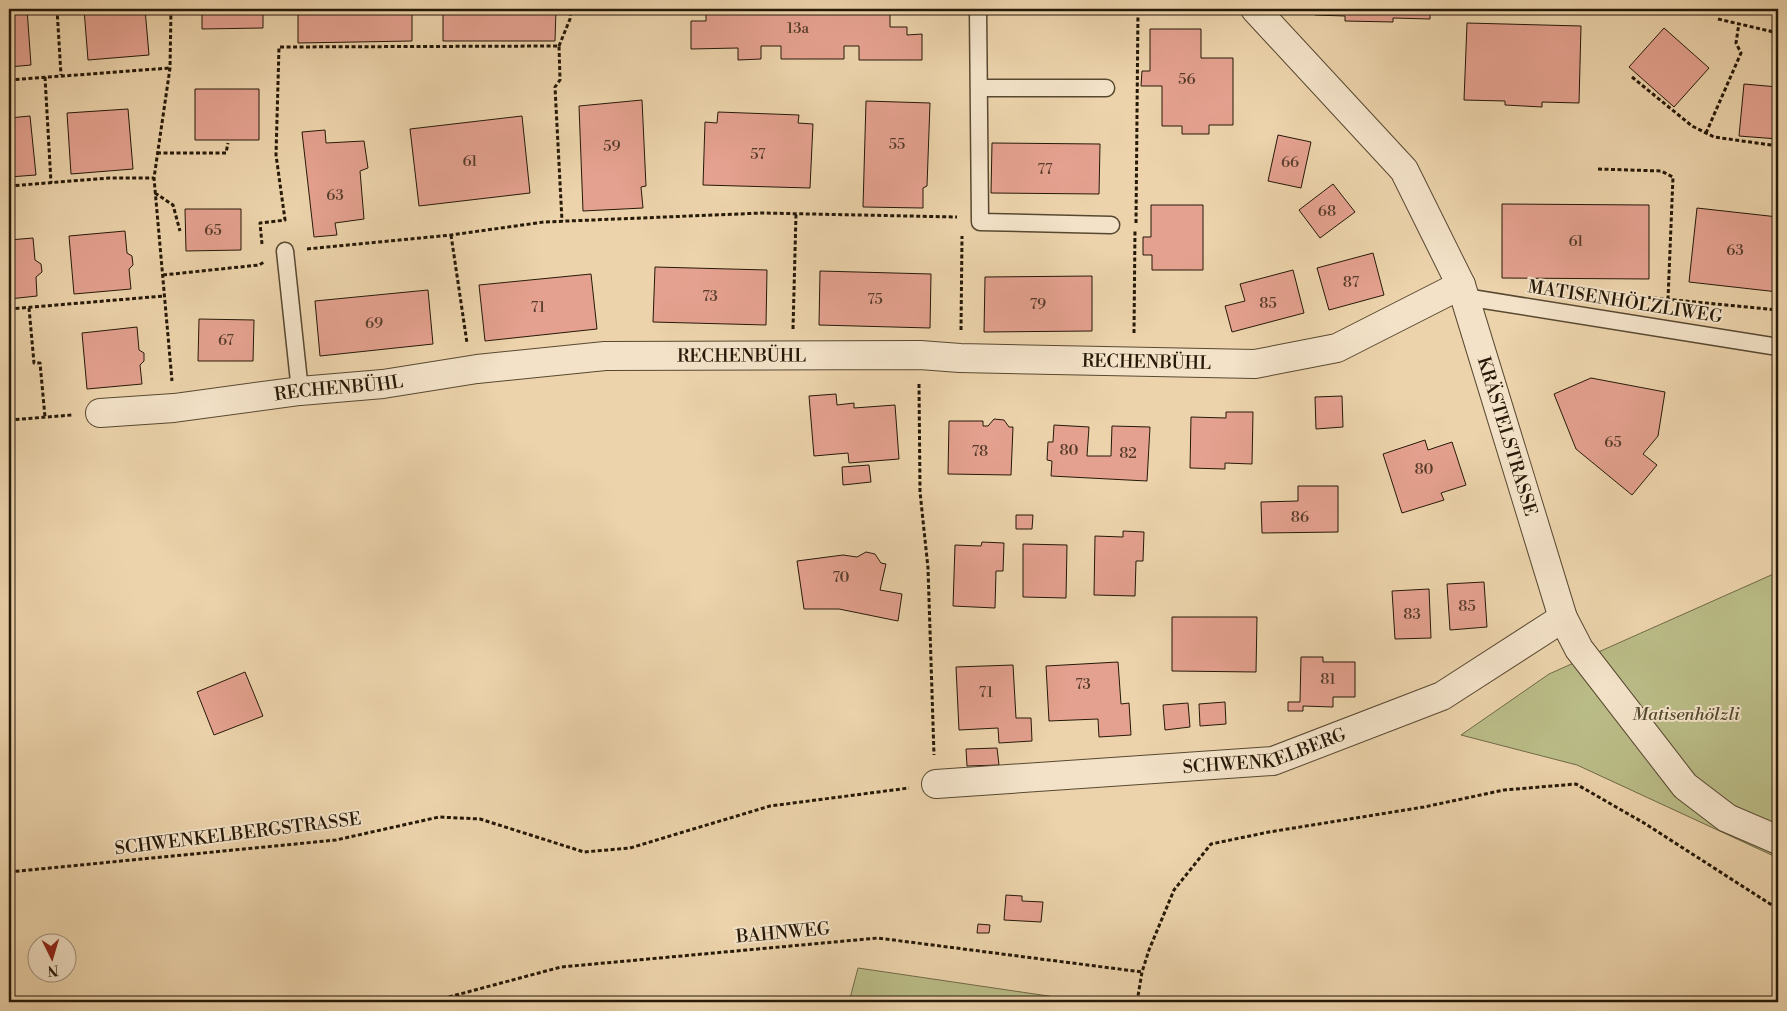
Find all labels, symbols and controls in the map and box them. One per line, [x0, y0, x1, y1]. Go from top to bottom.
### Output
house number: 13a [787, 19, 810, 38]
house number: 56 [1178, 70, 1196, 89]
house number: 55 [889, 135, 905, 154]
house number: 59 [603, 137, 621, 156]
house number: 57 [750, 145, 766, 164]
house number: 61 [462, 152, 478, 171]
house number: 66 [1281, 153, 1299, 172]
house number: 77 [1037, 160, 1053, 179]
house number: 63 [326, 186, 344, 205]
house number: 68 [1318, 202, 1336, 221]
house number: 65 [204, 221, 222, 240]
house number: 61 [1568, 232, 1584, 251]
house number: 63 [1726, 241, 1744, 260]
house number: 87 [1343, 273, 1360, 292]
street label: MATISENHÖLZLIWEG [1526, 275, 1725, 329]
house number: 73 [702, 287, 718, 306]
house number: 75 [867, 290, 883, 309]
house number: 85 [1259, 294, 1277, 313]
house number: 79 [1030, 295, 1046, 314]
house number: 71 [531, 298, 546, 317]
house number: 69 [365, 314, 383, 333]
house number: 67 [218, 331, 234, 350]
street label: RECHENBÜHL [677, 344, 806, 367]
street label: RECHENBÜHL [1082, 349, 1211, 375]
street label: KRÄSTELSTRASSE [1472, 354, 1543, 519]
street label: RECHENBÜHL [273, 369, 405, 406]
house number: 65 [1604, 433, 1622, 452]
house number: 80 [1059, 441, 1079, 460]
house number: 78 [972, 442, 988, 461]
house number: 82 [1119, 444, 1137, 463]
house number: 80 [1414, 460, 1434, 479]
house number: 86 [1291, 508, 1309, 527]
house number: 70 [832, 568, 850, 587]
house number: 85 [1458, 597, 1476, 616]
house number: 83 [1403, 605, 1421, 624]
house number: 81 [1320, 670, 1336, 689]
house number: 73 [1075, 675, 1091, 694]
house number: 71 [979, 683, 994, 702]
park label: Matisenhölzli [1632, 703, 1740, 726]
street label: SCHWENKELBERG [1182, 722, 1350, 779]
street label: SCHWENKELBERGSTRASSE [113, 807, 363, 861]
street label: BAHNWEG [734, 917, 832, 949]
north arrow [28, 934, 78, 984]
text: N [47, 961, 59, 979]

